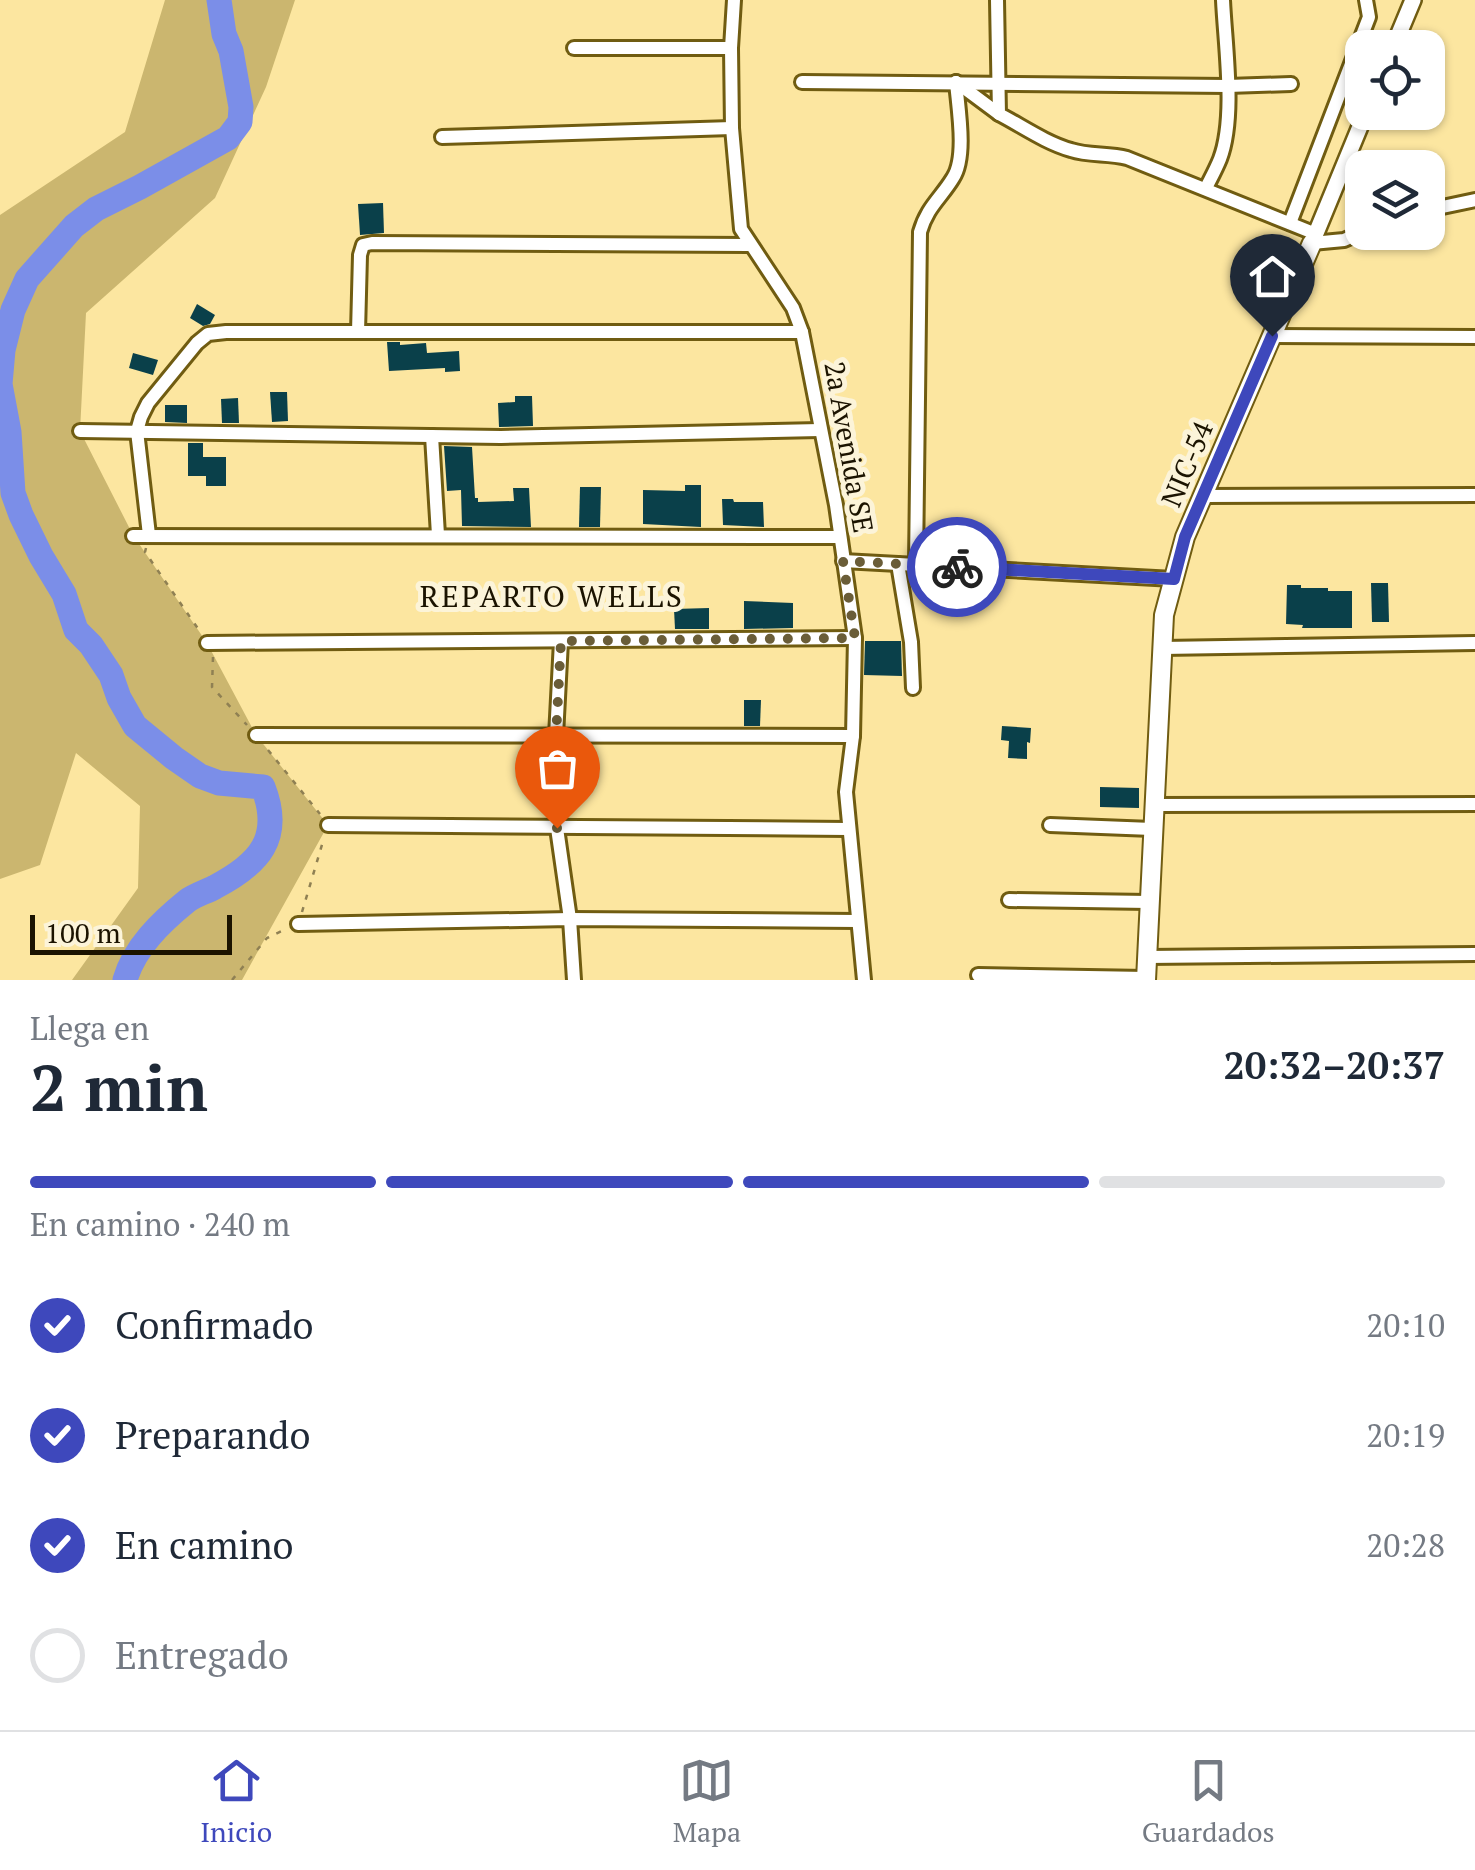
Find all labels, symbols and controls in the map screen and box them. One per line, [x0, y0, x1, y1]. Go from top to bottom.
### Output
map controls [1345, 30, 1445, 250]
button: locate [1345, 30, 1445, 130]
button: layers [1345, 150, 1445, 250]
pin [1230, 234, 1315, 337]
icon: home [1245, 249, 1300, 304]
street label: 2a Avenida SE [816, 358, 883, 535]
street label: NIC-54 [1152, 415, 1221, 512]
courier [907, 517, 1007, 617]
icon: bike [930, 540, 985, 595]
district label: REPARTO WELLS [420, 576, 684, 616]
pin [515, 726, 600, 829]
icon: bag [530, 741, 585, 796]
scale bar [30, 910, 232, 954]
text: 100 m [45, 914, 121, 951]
text: Llega en [30, 1007, 149, 1049]
text: 20:32–20:37 [1223, 1040, 1445, 1090]
text: 2 min [30, 1043, 208, 1130]
text: En camino · 240 m [30, 1203, 290, 1245]
icon: check [30, 1298, 85, 1353]
text: Confirmado [115, 1300, 314, 1350]
text: 20:10 [1366, 1304, 1445, 1346]
icon: check [30, 1408, 85, 1463]
text: Preparando [115, 1410, 310, 1460]
text: 20:19 [1366, 1414, 1445, 1456]
icon: check [30, 1518, 85, 1573]
text: En camino [115, 1520, 294, 1570]
text: 20:28 [1366, 1524, 1445, 1566]
text: Entregado [115, 1630, 289, 1680]
tab: Inicio [200, 1753, 272, 1850]
tab: Mapa [673, 1753, 741, 1850]
tab: Guardados [1142, 1753, 1275, 1850]

